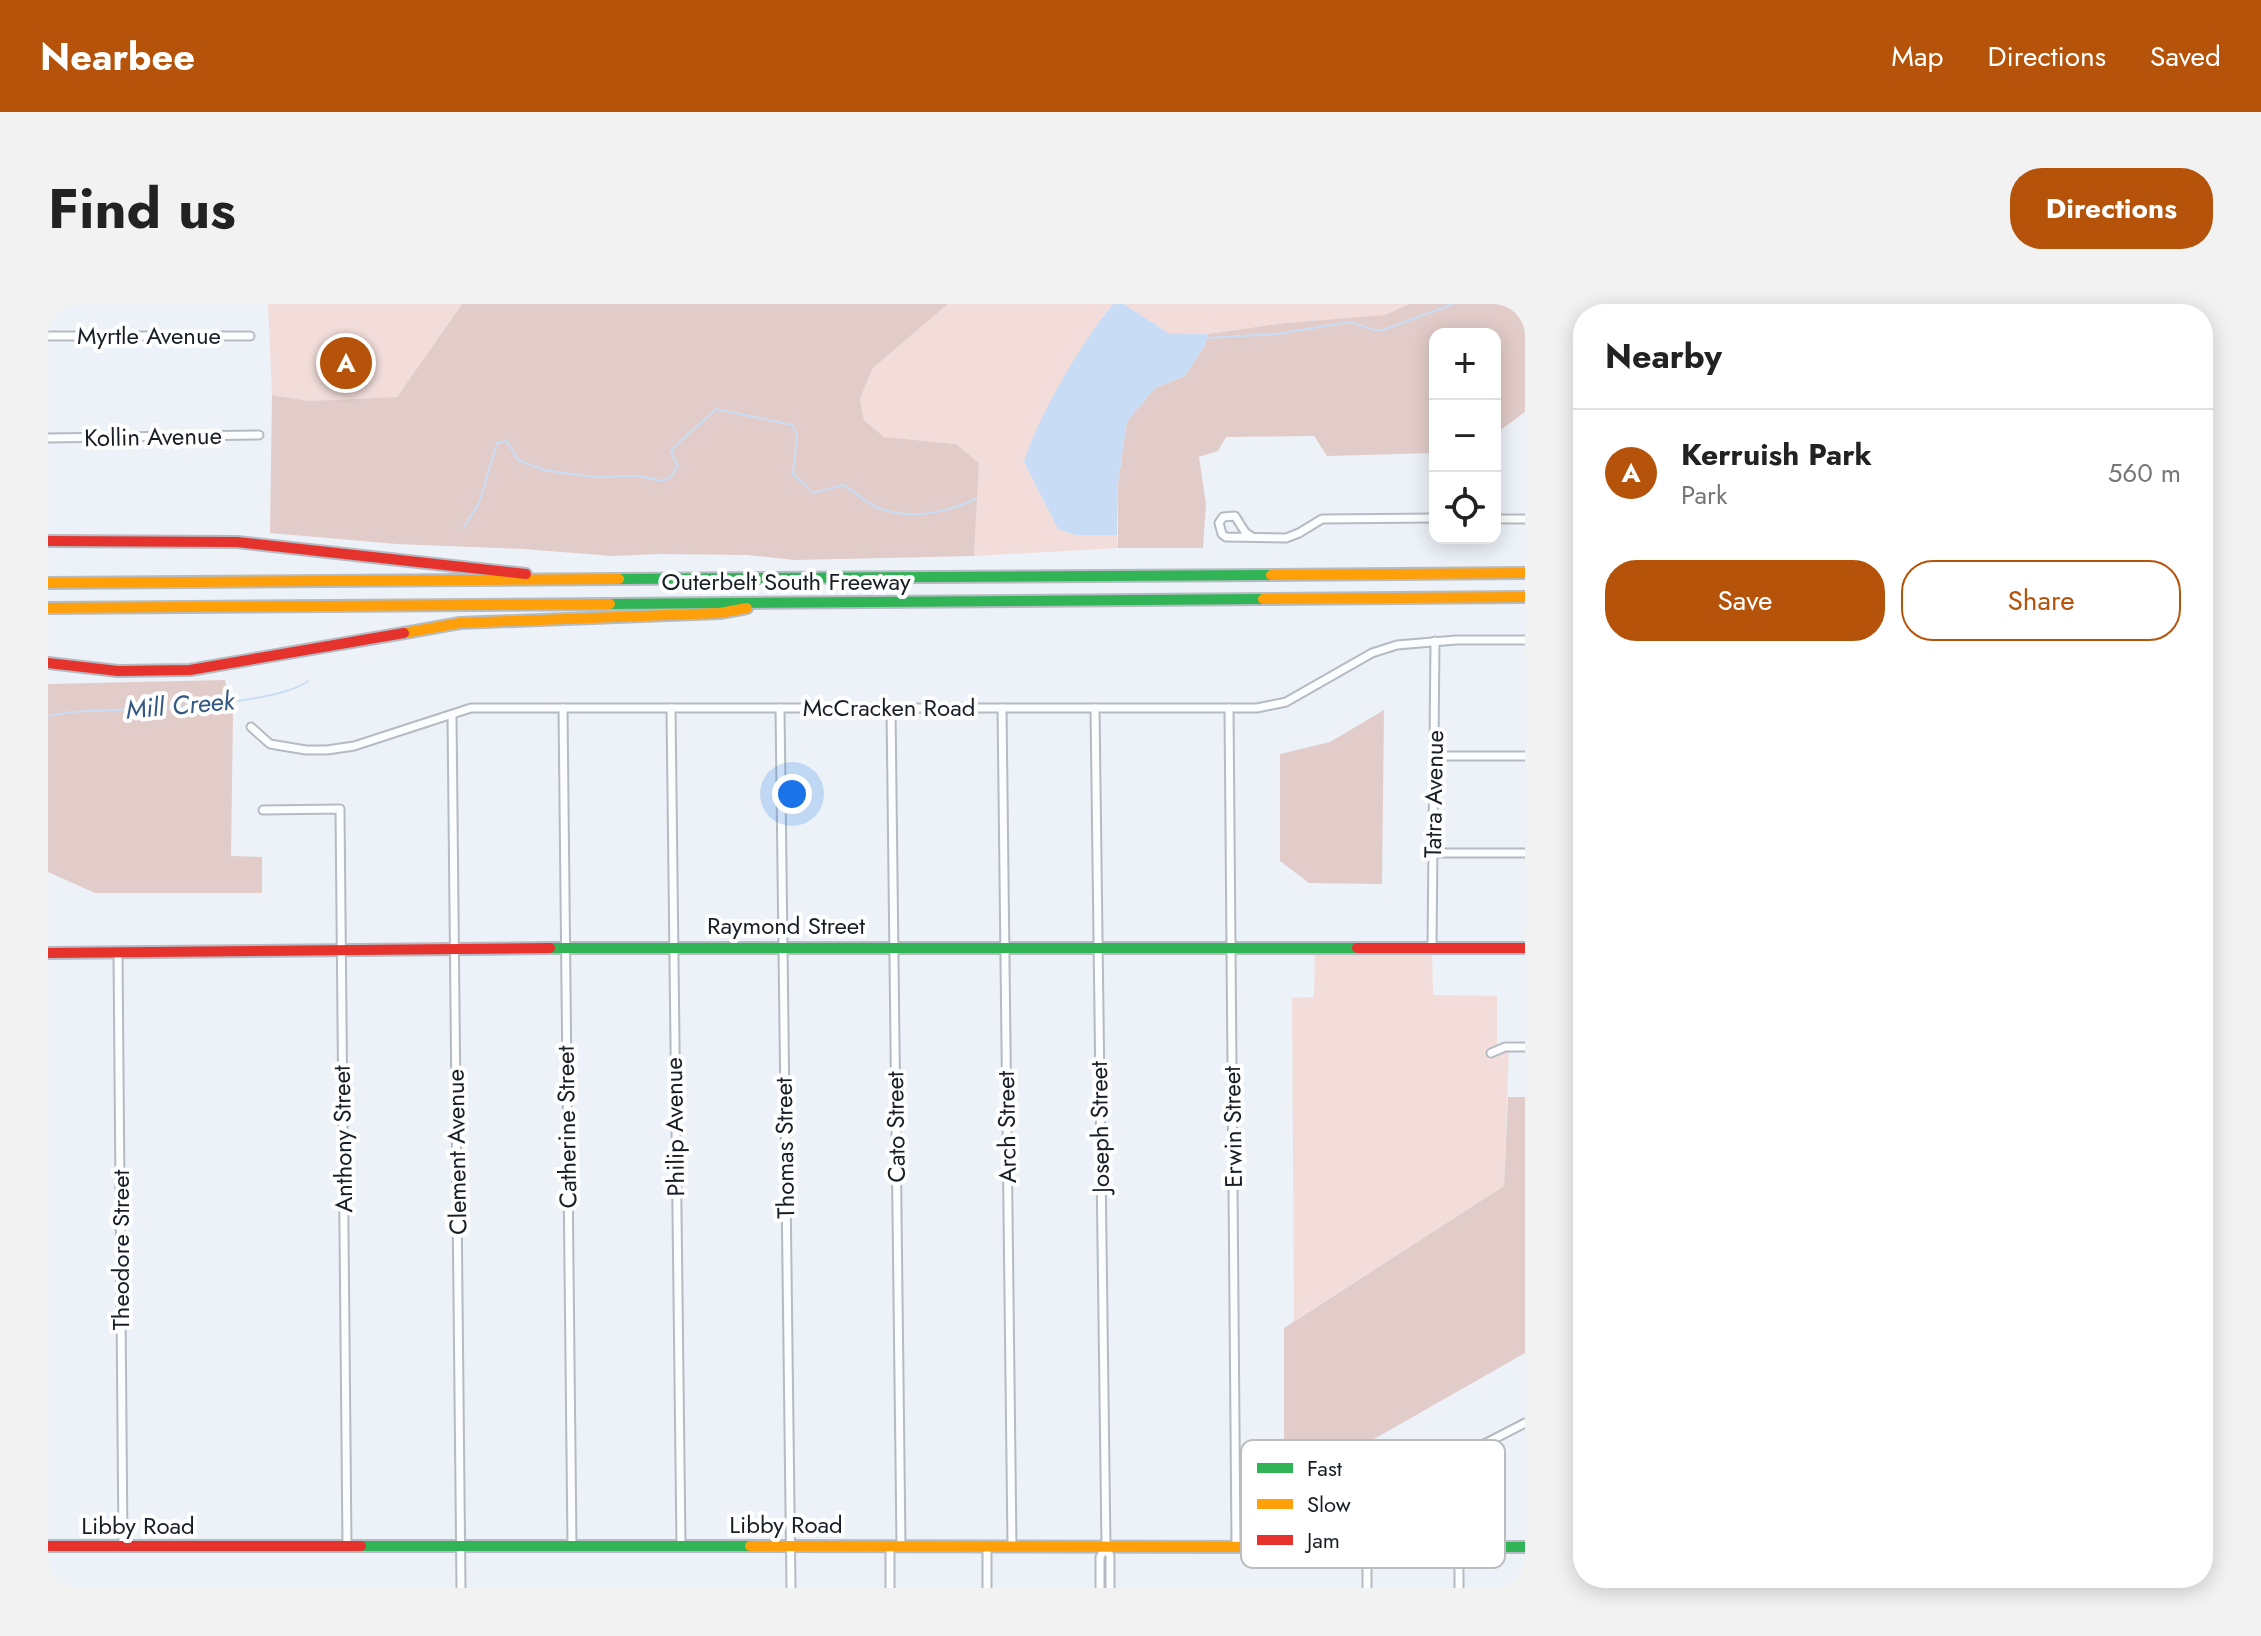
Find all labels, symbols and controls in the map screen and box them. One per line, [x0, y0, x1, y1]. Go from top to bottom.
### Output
text: Nearbee [40, 29, 195, 84]
text: Map [1891, 36, 1943, 77]
text: Directions [1987, 36, 2106, 77]
text: Saved [2150, 36, 2221, 77]
text: Find us [48, 168, 236, 249]
button: Directions [2010, 168, 2213, 249]
street label: Myrtle Avenue [77, 318, 221, 353]
map controls [1429, 328, 1501, 544]
button: + [1429, 328, 1501, 400]
text: Nearby [1605, 332, 1722, 381]
pin: A [320, 333, 372, 393]
button: − [1429, 400, 1501, 472]
street label: Kollin Avenue [84, 418, 222, 455]
text: Kerruish Park [1681, 433, 1872, 476]
text: A [1621, 454, 1641, 492]
text: 560 m [2108, 454, 2181, 492]
button: locate [1429, 472, 1501, 544]
text: Park [1681, 476, 1727, 514]
button: Save [1605, 560, 1885, 641]
button: Share [1901, 560, 2181, 641]
street label: Outerbelt South Freeway [662, 564, 911, 599]
water label: Mill Creek [124, 681, 238, 729]
street label: McCracken Road [803, 690, 975, 725]
street label: Tatra Avenue [1415, 730, 1452, 858]
your location [772, 774, 812, 814]
street label: Raymond Street [707, 908, 865, 943]
street label: Catherine Street [548, 1045, 585, 1209]
street label: Philip Avenue [656, 1057, 693, 1197]
street label: Joseph Street [1081, 1061, 1118, 1196]
street label: Anthony Street [324, 1065, 361, 1213]
street label: Erwin Street [1214, 1066, 1251, 1188]
street label: Clement Avenue [438, 1069, 475, 1235]
street label: Arch Street [988, 1070, 1025, 1183]
street label: Cato Street [877, 1071, 914, 1183]
street label: Thomas Street [766, 1077, 803, 1219]
street label: Theodore Street [103, 1169, 138, 1330]
legend [1241, 1440, 1505, 1568]
text: Fast [1307, 1452, 1343, 1484]
text: Slow [1307, 1488, 1351, 1520]
street label: Libby Road [729, 1507, 843, 1542]
street label: Libby Road [81, 1508, 195, 1543]
text: Jam [1304, 1524, 1340, 1556]

